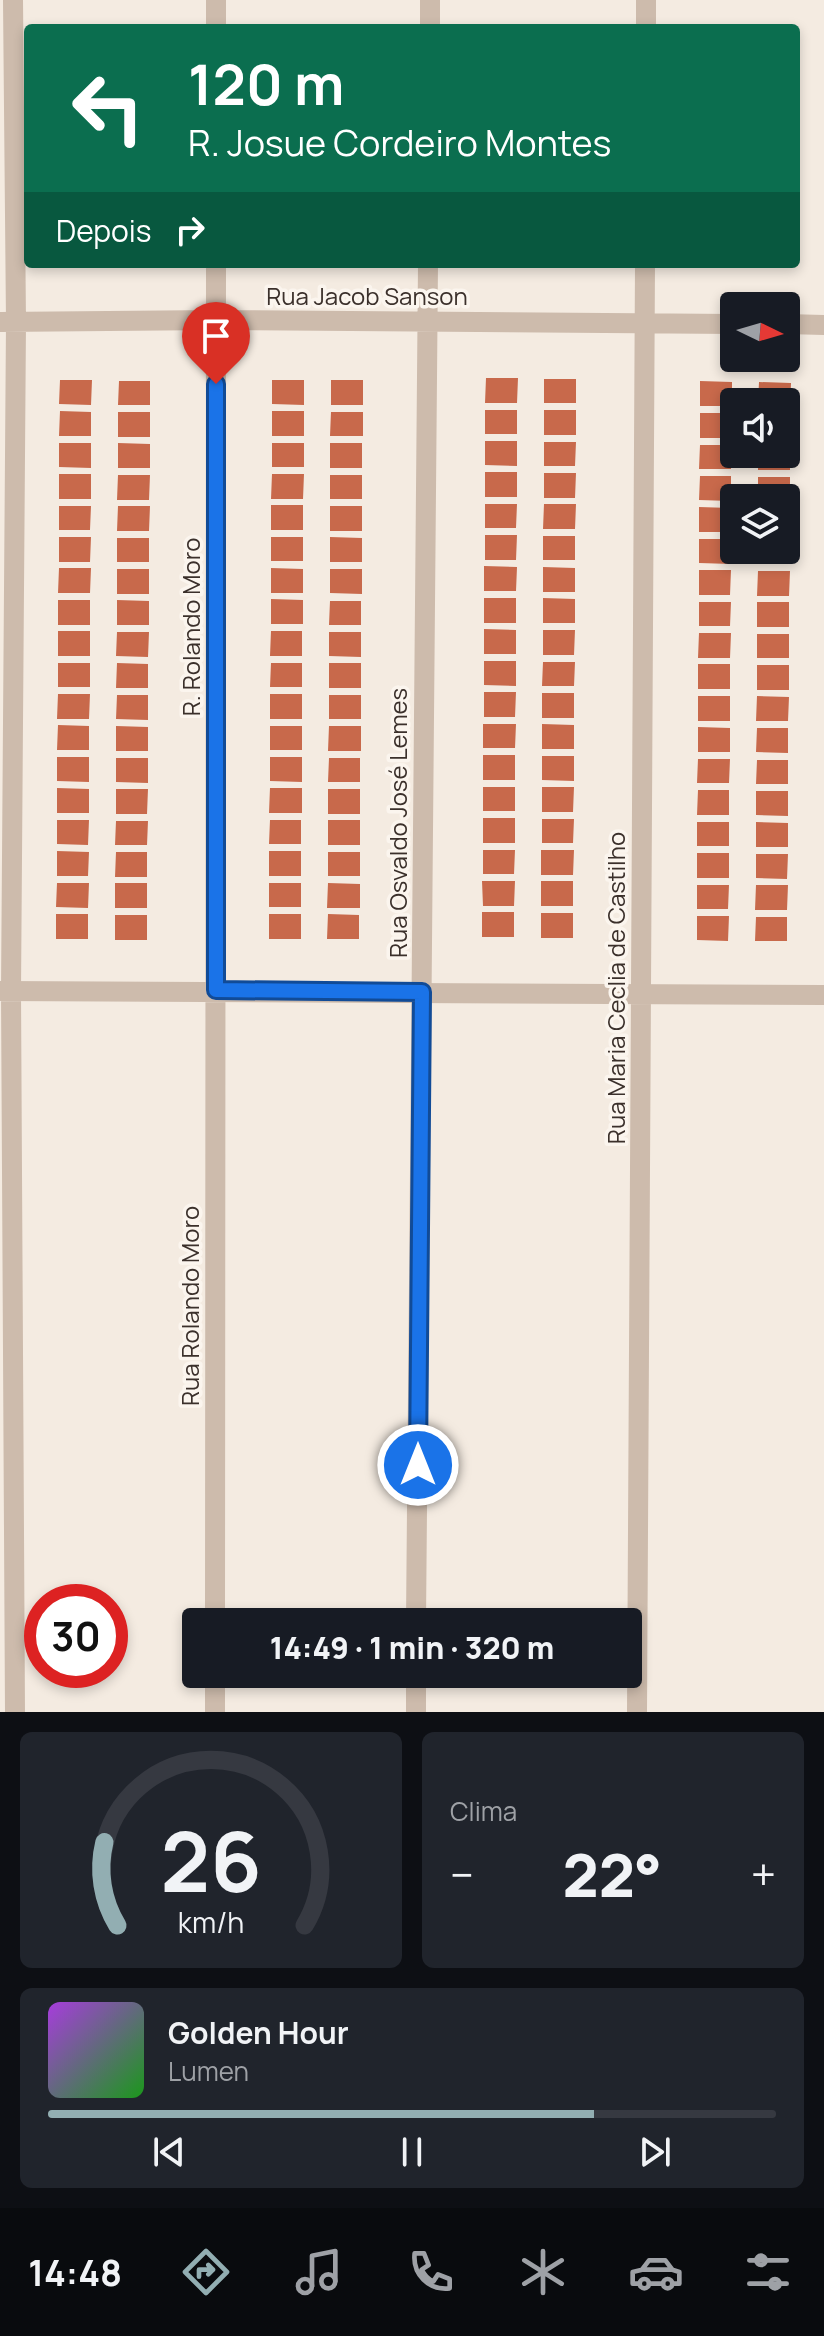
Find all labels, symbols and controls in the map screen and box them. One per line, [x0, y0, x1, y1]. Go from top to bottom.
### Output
text: 120 m [188, 45, 344, 122]
icon: left [56, 56, 160, 160]
text: R. Josue Cordeiro Montes [188, 118, 611, 167]
icon: right [168, 208, 212, 252]
text: Depois [56, 210, 152, 251]
street label: Rua Jacob Sanson [266, 279, 468, 312]
north arrow [720, 292, 800, 372]
map controls [720, 292, 800, 564]
pin [182, 302, 250, 384]
icon: arrive [194, 314, 238, 358]
button: sound [720, 388, 800, 468]
button: layers [720, 484, 800, 564]
street label: R. Rolando Moro [174, 538, 207, 716]
street label: Rua Osvaldo José Lemes [381, 688, 414, 958]
street label: Rua Maria Ceclia de Castilho [599, 832, 632, 1144]
street label: Rua Rolando Moro [173, 1206, 206, 1406]
position arrow [376, 1423, 460, 1507]
speed limit sign: 30 [24, 1584, 128, 1688]
text: 14:49 · 1 min · 320 m [270, 1627, 554, 1668]
text: Clima [450, 1793, 517, 1829]
text: 26 [160, 1803, 262, 1917]
text: 22° [562, 1833, 662, 1915]
text: − [450, 1844, 474, 1904]
text: + [751, 1844, 776, 1904]
text: km/h [178, 1903, 244, 1942]
text: Golden Hour [168, 2012, 349, 2053]
text: Lumen [168, 2053, 249, 2089]
icon: previous [147, 2130, 191, 2174]
icon: pause [390, 2130, 434, 2174]
icon: next [633, 2130, 677, 2174]
icon: directions [178, 2244, 234, 2300]
icon: music [291, 2244, 347, 2300]
icon: phone [403, 2244, 459, 2300]
icon: climate [515, 2244, 571, 2300]
icon: car [628, 2244, 684, 2300]
icon: filters [740, 2244, 796, 2300]
text: 14:48 [28, 2248, 122, 2297]

